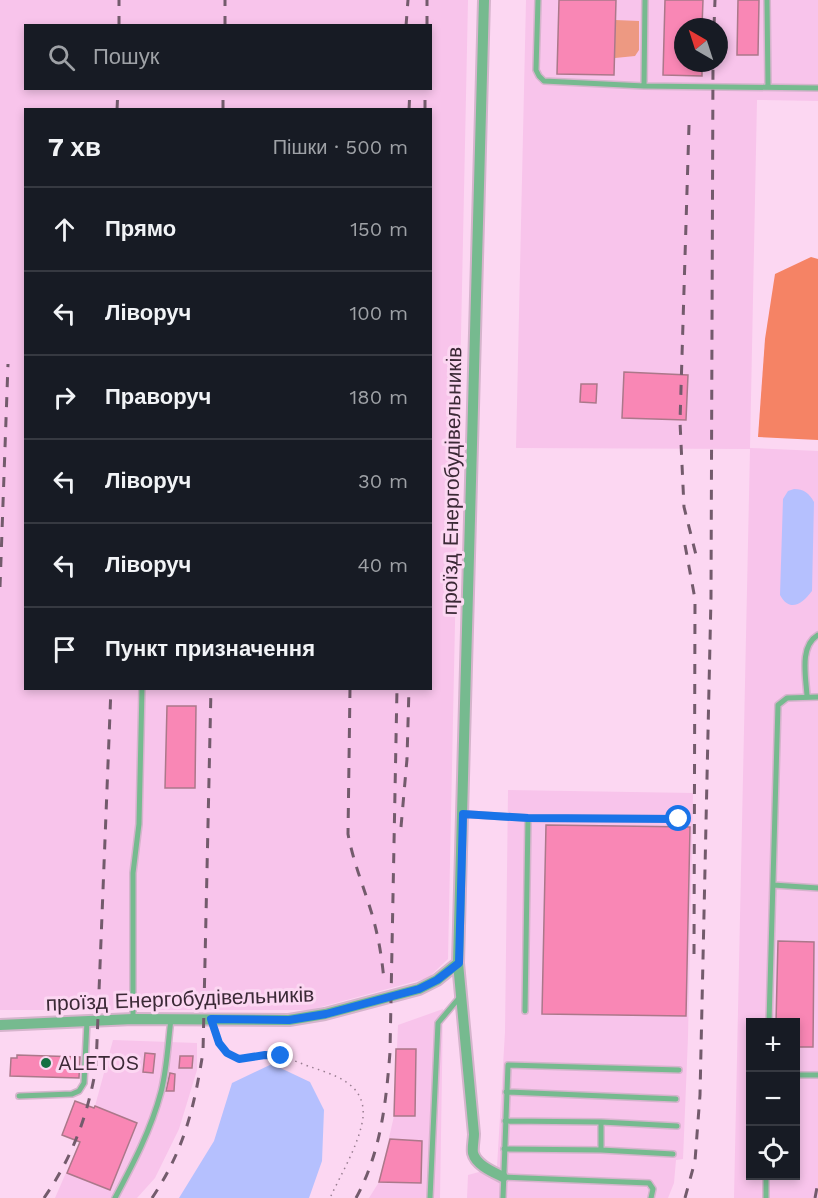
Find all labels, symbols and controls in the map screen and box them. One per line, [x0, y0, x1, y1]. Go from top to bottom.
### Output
north arrow [674, 18, 728, 72]
search box [24, 24, 432, 90]
icon: search [45, 41, 78, 74]
text: Пошук [93, 44, 159, 69]
text: 7 хв [48, 132, 101, 162]
text: Пішки · 500 m [273, 135, 408, 159]
icon: ahead [48, 213, 81, 246]
text: Прямо [105, 216, 176, 241]
text: 150 m [350, 217, 408, 241]
icon: left [48, 297, 81, 330]
text: Ліворуч [105, 300, 191, 325]
text: 100 m [349, 301, 408, 325]
street label: проїзд Енергобудівельників [437, 346, 466, 616]
icon: right [48, 381, 81, 414]
text: Праворуч [105, 384, 211, 409]
text: 180 m [350, 385, 408, 409]
icon: left [48, 465, 81, 498]
text: Ліворуч [105, 468, 191, 493]
text: 30 m [358, 469, 408, 493]
icon: left [48, 549, 81, 582]
text: Ліворуч [105, 552, 191, 577]
text: 40 m [357, 553, 408, 577]
icon: arrive [48, 633, 81, 666]
text: Пункт призначення [105, 636, 315, 661]
route start [665, 805, 691, 831]
street label: проїзд Енергобудівельників [45, 981, 315, 1016]
map controls [746, 1018, 800, 1180]
button: + [746, 1018, 800, 1072]
route end [267, 1042, 293, 1068]
place label: ALETOS [58, 1050, 139, 1075]
marker: ALETOS [39, 1056, 53, 1070]
button: − [746, 1072, 800, 1126]
button: locate [746, 1126, 800, 1180]

